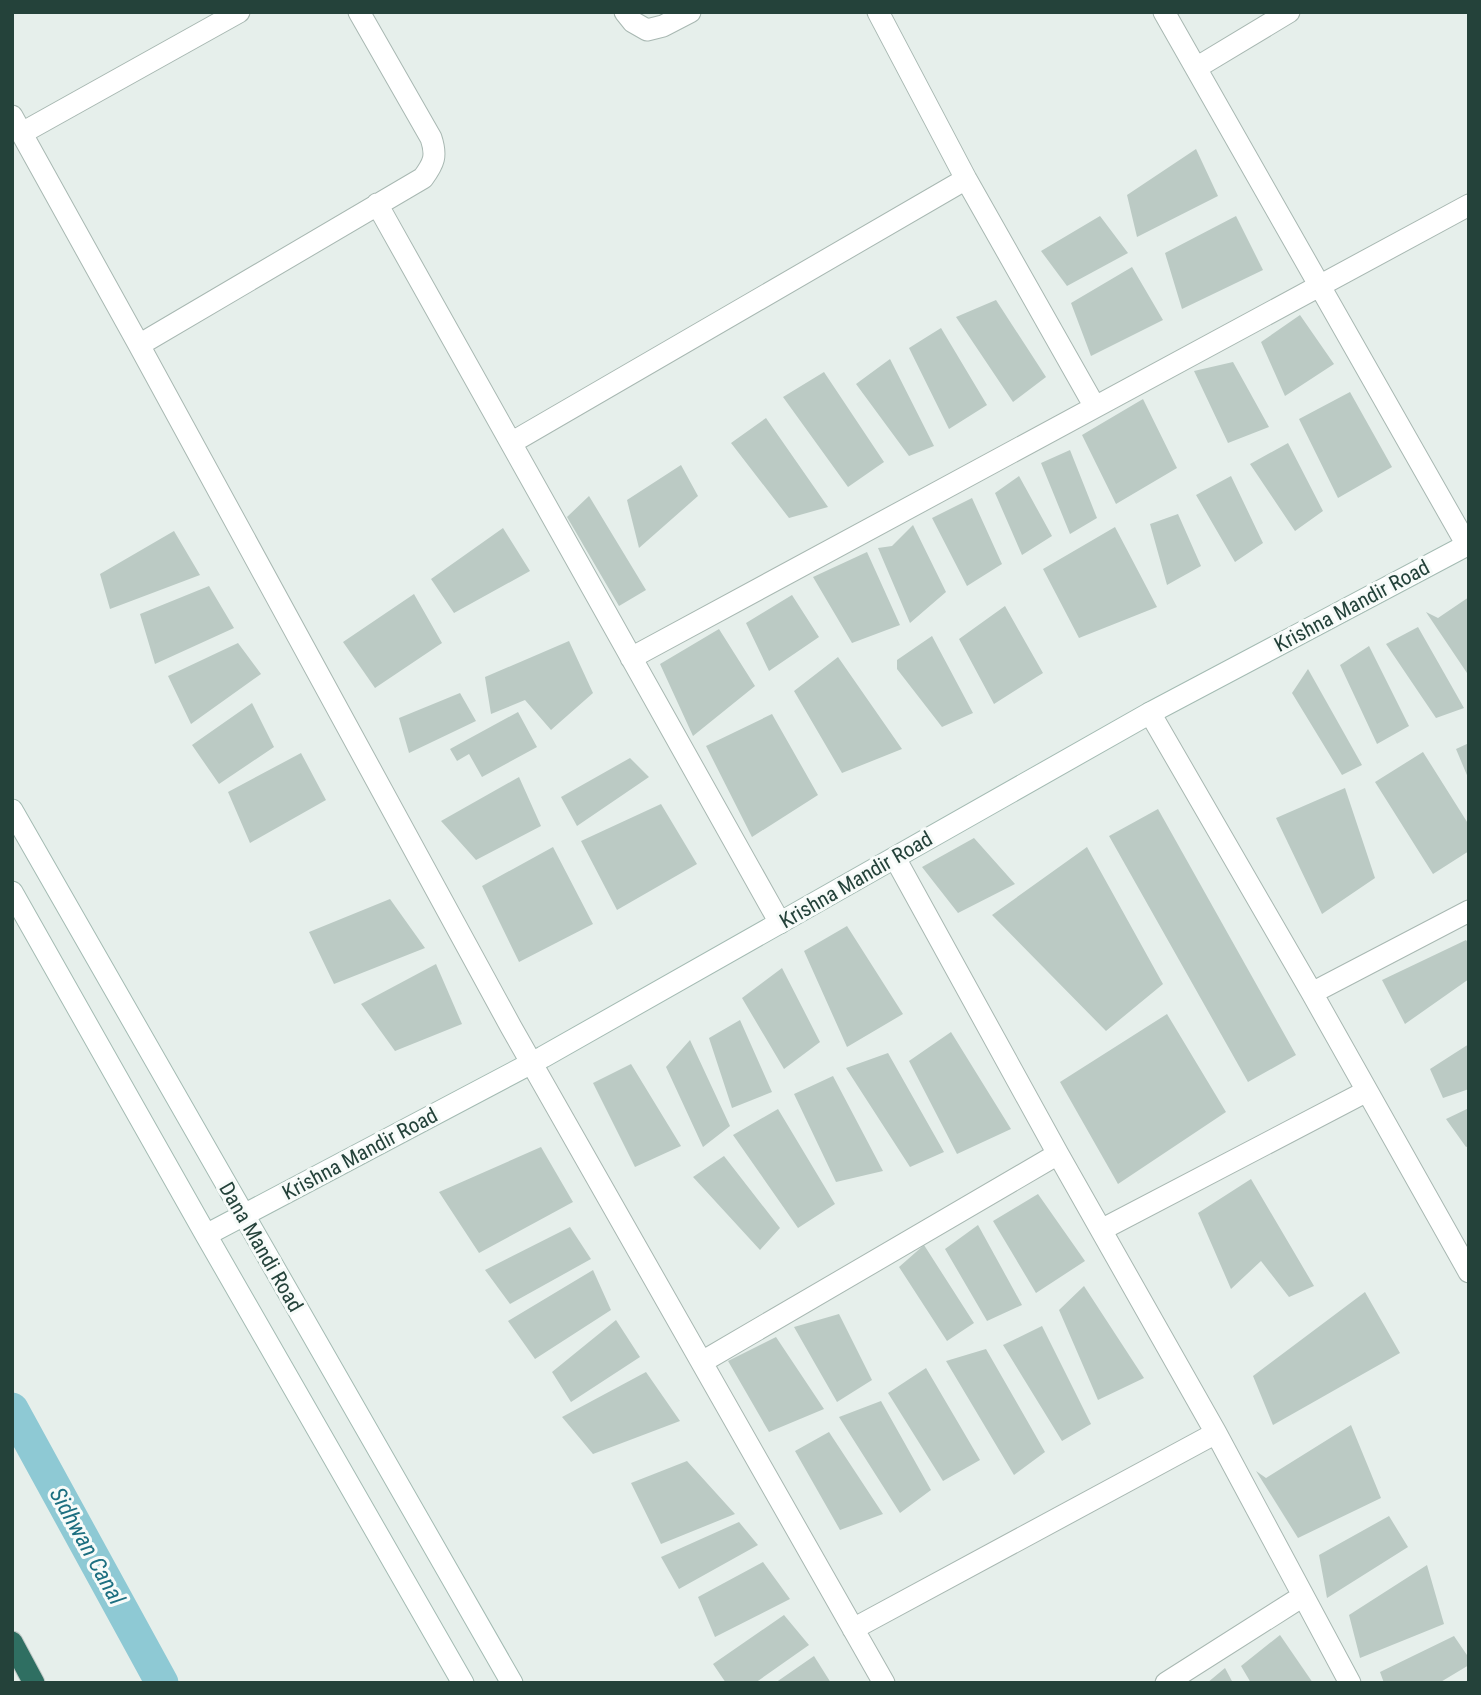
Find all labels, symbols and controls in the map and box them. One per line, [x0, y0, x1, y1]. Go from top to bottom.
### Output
street label: Krishna Mandir Road [1270, 555, 1434, 657]
street label: Krishna Mandir Road [775, 827, 937, 933]
street label: Krishna Mandir Road [278, 1103, 442, 1205]
street label: Dana Mandi Road [214, 1178, 308, 1316]
water label: Sidhwan Canal [44, 1483, 131, 1610]

